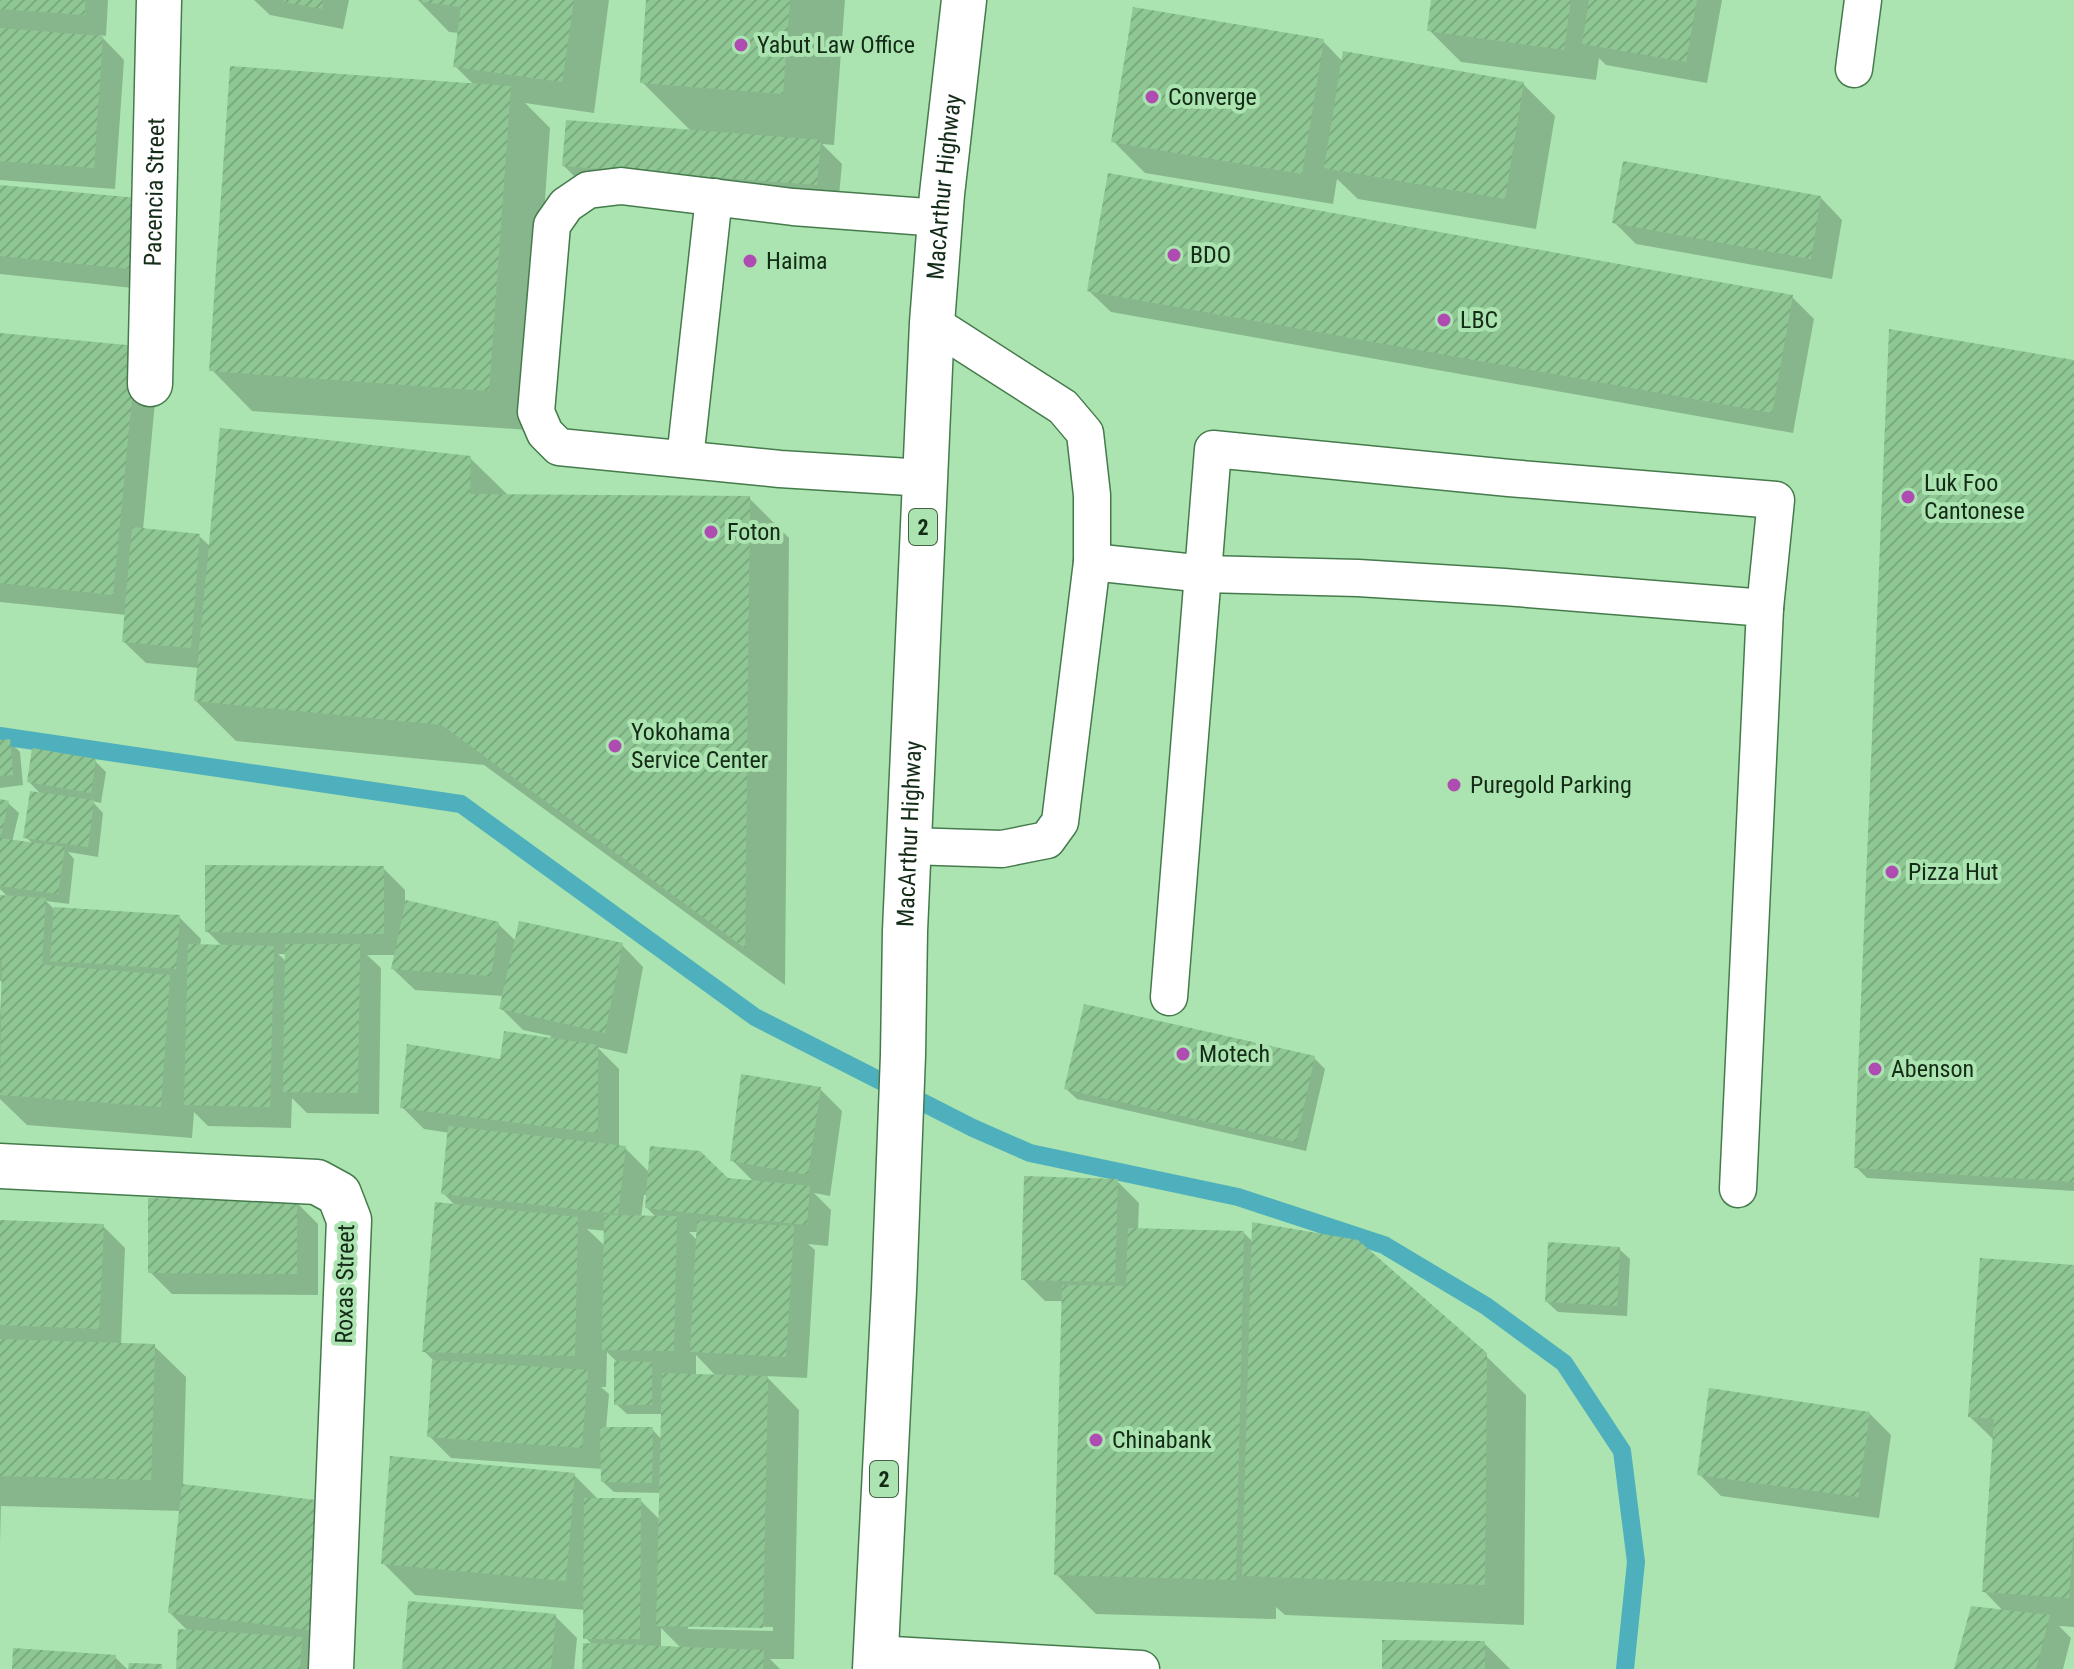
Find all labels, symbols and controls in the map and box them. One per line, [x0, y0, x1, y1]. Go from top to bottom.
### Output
place label: Yabut Law Office [757, 31, 915, 59]
marker: Yabut Law Office [732, 36, 750, 54]
place label: Converge [1168, 83, 1257, 111]
marker: Converge [1143, 88, 1161, 106]
street label: MacArthur Highway [921, 93, 967, 281]
street label: Pacencia Street [139, 117, 170, 267]
place label: BDO [1190, 241, 1231, 269]
marker: BDO [1165, 246, 1183, 264]
place label: Haima [766, 247, 827, 275]
marker: Haima [741, 252, 759, 270]
place label: LBC [1460, 306, 1498, 334]
marker: LBC [1435, 311, 1453, 329]
place label: Luk Foo Cantonese [1924, 469, 2025, 525]
marker: Luk Foo Cantonese [1899, 488, 1917, 506]
road number: 2 [909, 509, 937, 545]
place label: Foton [727, 518, 781, 546]
marker: Foton [702, 523, 720, 541]
place label: Yokohama Service Center [631, 718, 768, 774]
marker: Yokohama Service Center [606, 737, 624, 755]
street label: MacArthur Highway [891, 740, 927, 927]
place label: Puregold Parking [1470, 771, 1632, 799]
marker: Puregold Parking [1445, 776, 1463, 794]
place label: Pizza Hut [1908, 858, 1998, 886]
marker: Pizza Hut [1883, 863, 1901, 881]
place label: Motech [1199, 1040, 1270, 1068]
marker: Motech [1174, 1045, 1192, 1063]
place label: Abenson [1891, 1055, 1974, 1083]
marker: Abenson [1866, 1060, 1884, 1078]
street label: Roxas Street [330, 1224, 360, 1344]
place label: Chinabank [1112, 1426, 1212, 1454]
marker: Chinabank [1087, 1431, 1105, 1449]
road number: 2 [870, 1461, 898, 1497]

